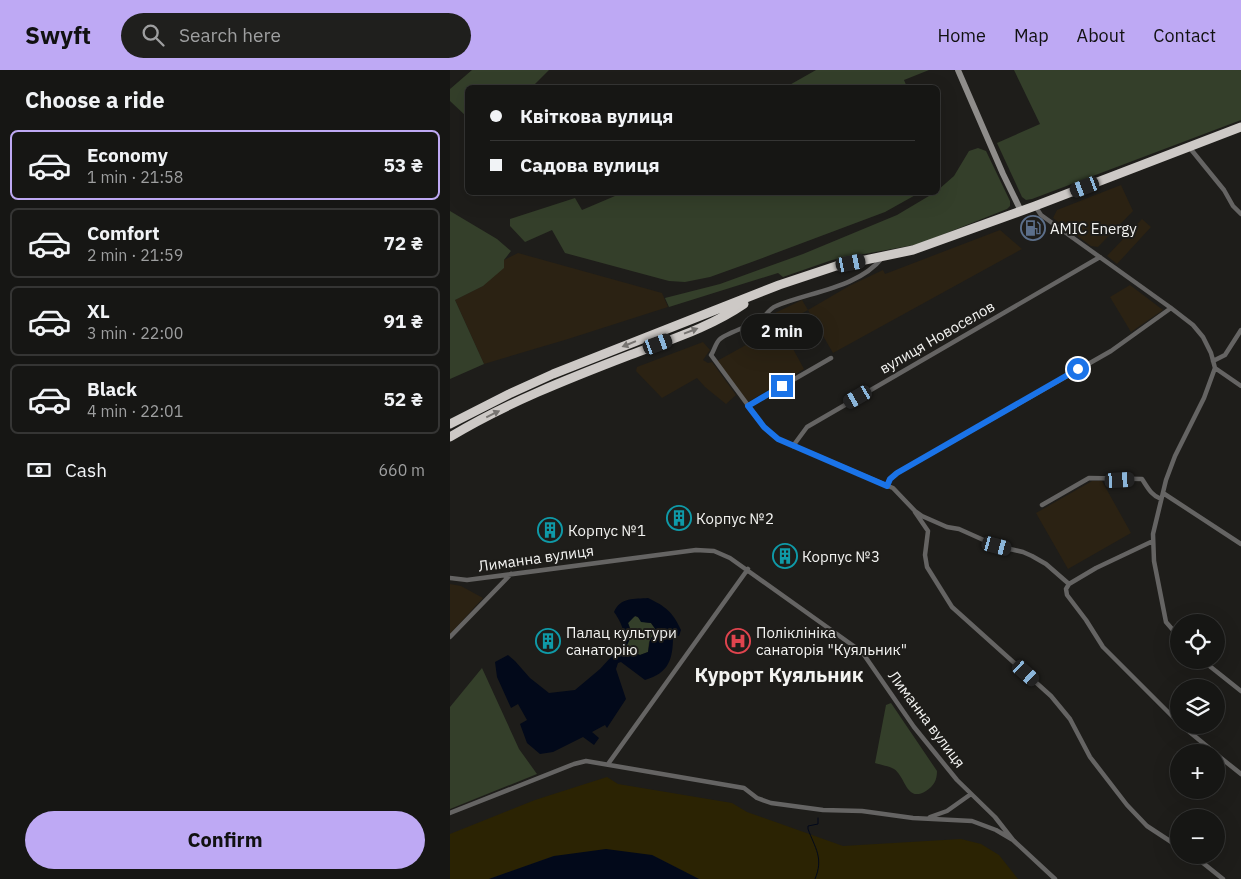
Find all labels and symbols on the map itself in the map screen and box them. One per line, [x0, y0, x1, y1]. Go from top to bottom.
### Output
car [1068, 175, 1101, 199]
fuel station icon: AMIC Energy [1020, 215, 1046, 241]
place label: AMIC Energy [1050, 219, 1137, 238]
car [834, 253, 867, 273]
street label: вулиця Новоселов [876, 296, 998, 378]
callout: 2 min [741, 314, 823, 348]
one-way arrow [684, 327, 698, 335]
car [641, 332, 674, 356]
one-way arrow [621, 340, 636, 348]
route start [1067, 358, 1089, 380]
route end [771, 375, 793, 397]
car [841, 383, 874, 411]
one-way arrow [486, 410, 500, 418]
car [1104, 472, 1135, 488]
building icon: Корпус №2 [666, 505, 692, 531]
place label: Корпус №2 [696, 509, 774, 528]
building icon: Корпус №1 [537, 517, 563, 543]
place label: Корпус №1 [568, 521, 646, 540]
car [980, 535, 1013, 557]
street label: Лиманна вулиця [477, 540, 595, 576]
building icon: Корпус №3 [772, 543, 798, 569]
place label: Корпус №3 [802, 547, 880, 566]
place label: Палац культури санаторію [566, 623, 677, 659]
place label: Поліклініка санаторія "Куяльник" [756, 623, 907, 659]
building icon: Палац культури санаторію [535, 628, 561, 654]
hospital icon: Поліклініка санаторія "Куяльник" [725, 628, 751, 654]
car [1009, 657, 1042, 689]
district label: Курорт Куяльник [695, 661, 864, 688]
street label: Лиманна вулиця [884, 667, 970, 771]

